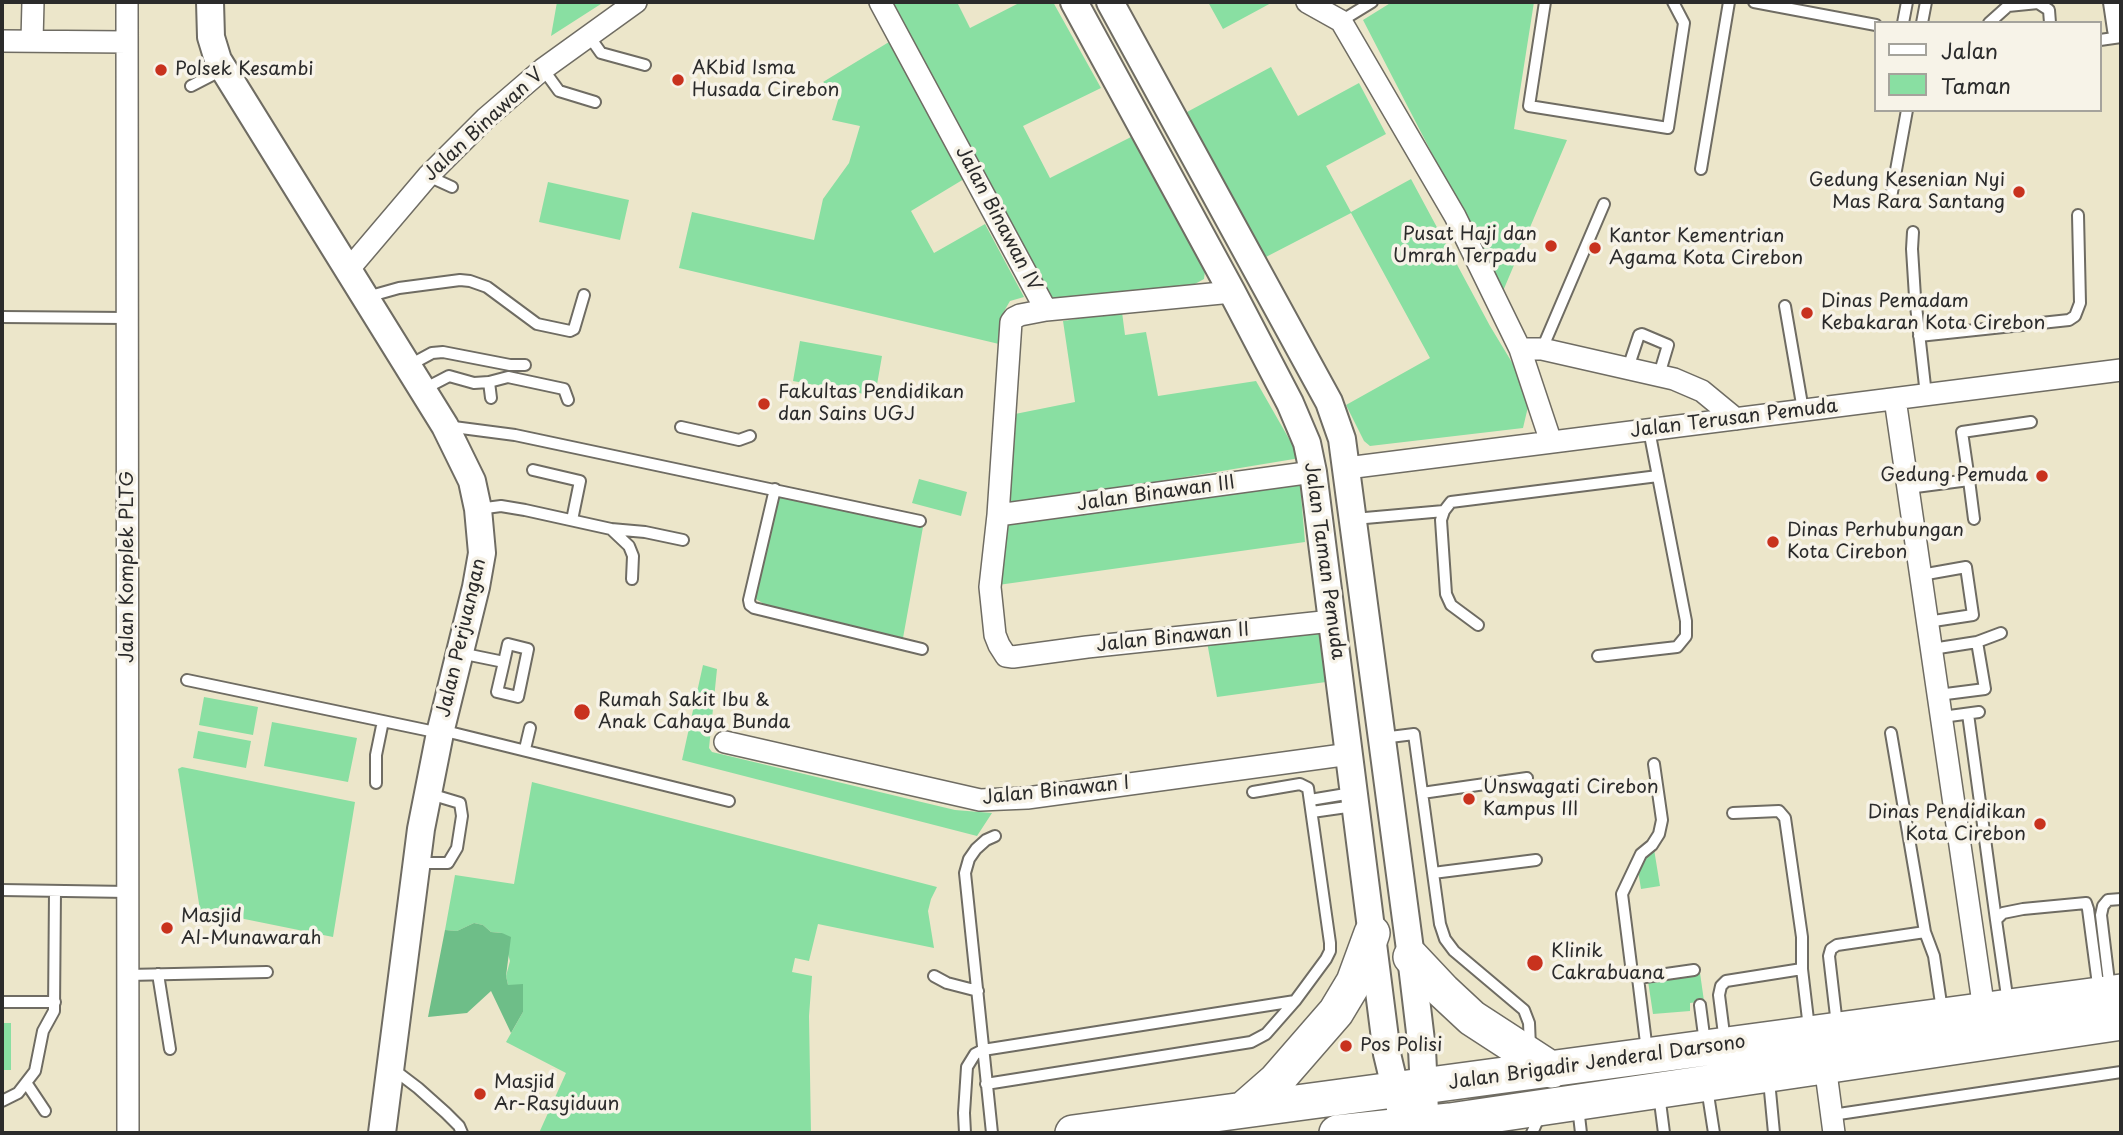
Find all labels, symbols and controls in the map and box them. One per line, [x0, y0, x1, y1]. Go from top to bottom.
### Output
legend [1874, 21, 2102, 112]
text: Jalan [1941, 34, 1998, 66]
place label: AKbid Isma Husada Cirebon [692, 58, 839, 102]
place label: Polsek Kesambi [175, 59, 314, 81]
marker: Polsek Kesambi [153, 62, 169, 78]
street label: Jalan Binawan V [419, 64, 549, 186]
text: Taman [1941, 69, 2011, 101]
marker: AKbid Isma Husada Cirebon [670, 72, 686, 88]
street label: Jalan Binawan IV [950, 142, 1046, 296]
place label: Gedung Kesenian Nyi Mas Rara Santang [1809, 170, 2005, 214]
marker: Gedung Kesenian Nyi Mas Rara Santang [2011, 184, 2027, 200]
place label: Pusat Haji dan Umrah Terpadu [1393, 224, 1537, 268]
place label: Kantor Kementrian Agama Kota Cirebon [1609, 226, 1803, 270]
marker: Pusat Haji dan Umrah Terpadu [1543, 238, 1559, 254]
marker: Kantor Kementrian Agama Kota Cirebon [1587, 240, 1603, 256]
place label: Dinas Pemadam Kebakaran Kota Cirebon [1821, 291, 2045, 335]
marker: Dinas Pemadam Kebakaran Kota Cirebon [1799, 305, 1815, 321]
place label: Fakultas Pendidikan dan Sains UGJ [778, 382, 964, 426]
street label: Jalan Terusan Pemuda [1629, 395, 1839, 443]
marker: Fakultas Pendidikan dan Sains UGJ [756, 396, 772, 412]
street label: Jalan Taman Pemuda [1299, 461, 1349, 661]
place label: Gedung Pemuda [1880, 465, 2028, 487]
marker: Gedung Pemuda [2034, 468, 2050, 484]
street label: Jalan Komplek PLTG [117, 471, 139, 663]
street label: Jalan Binawan III [1076, 472, 1236, 516]
place label: Dinas Perhubungan Kota Cirebon [1787, 520, 1964, 564]
marker: Dinas Perhubungan Kota Cirebon [1765, 534, 1781, 550]
street label: Jalan Perjuangan [433, 556, 491, 720]
street label: Jalan Binawan II [1095, 619, 1251, 657]
place label: Rumah Sakit Ibu & Anak Cahaya Bunda [598, 690, 790, 734]
marker: Rumah Sakit Ibu & Anak Cahaya Bunda [572, 702, 592, 722]
street label: Jalan Binawan I [981, 772, 1131, 810]
place label: Unswagati Cirebon Kampus III [1483, 777, 1659, 821]
marker: Unswagati Cirebon Kampus III [1461, 791, 1477, 807]
place label: Dinas Pendidikan Kota Cirebon [1868, 802, 2026, 846]
marker: Dinas Pendidikan Kota Cirebon [2032, 816, 2048, 832]
place label: Masjid Al-Munawarah [181, 906, 322, 950]
marker: Masjid Al-Munawarah [159, 920, 175, 936]
place label: Klinik Cakrabuana [1551, 941, 1664, 985]
marker: Klinik Cakrabuana [1525, 953, 1545, 973]
street label: Jalan Brigadir Jenderal Darsono [1447, 1031, 1747, 1095]
place label: Pos Polisi [1360, 1035, 1442, 1057]
marker: Pos Polisi [1338, 1038, 1354, 1054]
place label: Masjid Ar-Rasyiduun [494, 1072, 619, 1116]
marker: Masjid Ar-Rasyiduun [472, 1086, 488, 1102]

